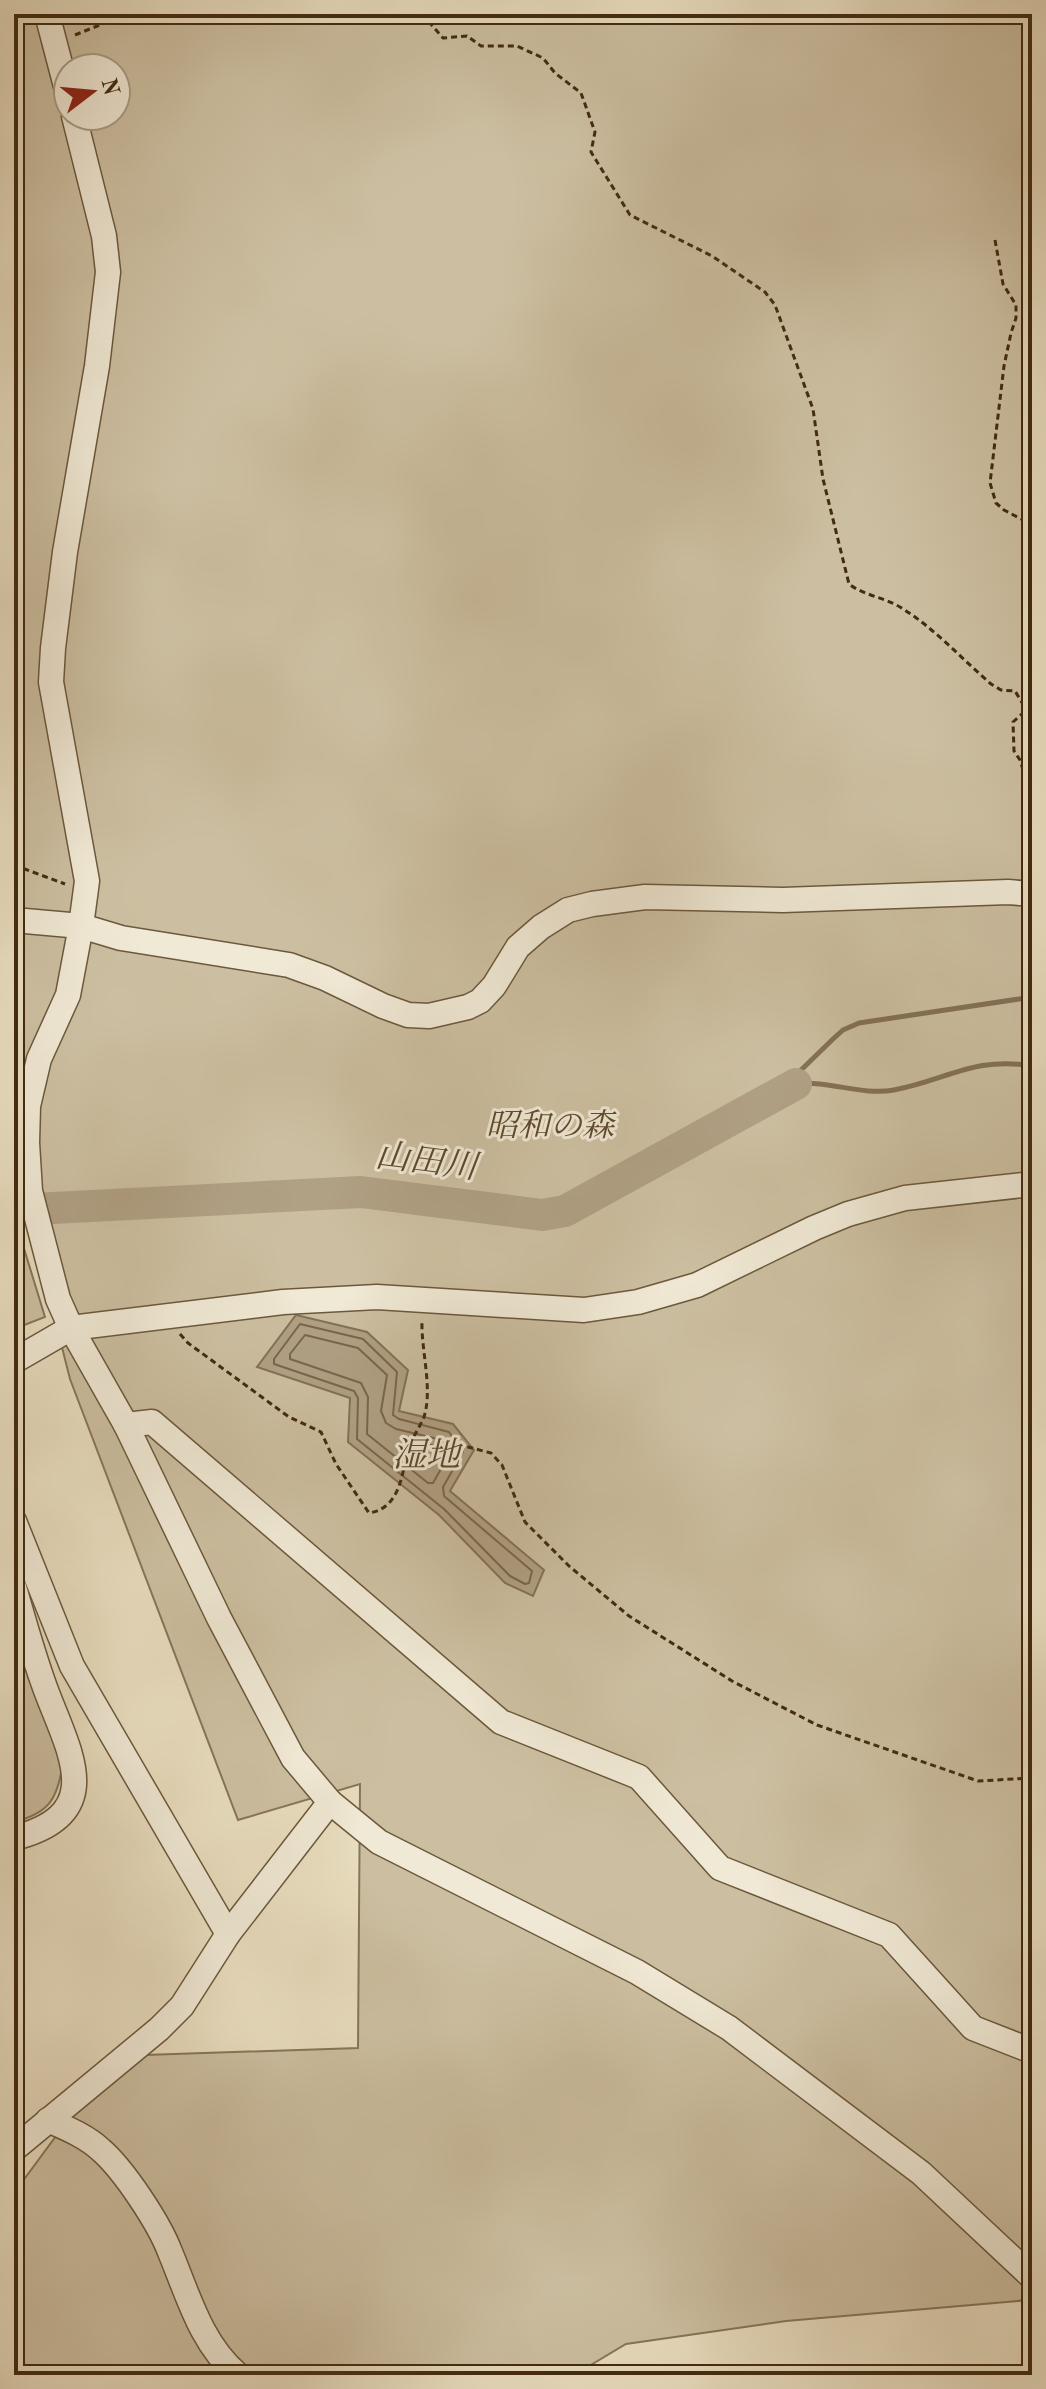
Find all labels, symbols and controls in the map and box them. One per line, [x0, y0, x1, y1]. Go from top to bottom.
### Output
north arrow [52, 52, 132, 132]
text: N [96, 76, 122, 98]
park label: 昭和の森 [486, 1109, 617, 1144]
water label: 山田川 [373, 1138, 483, 1187]
water label: 湿地 [392, 1437, 464, 1474]

